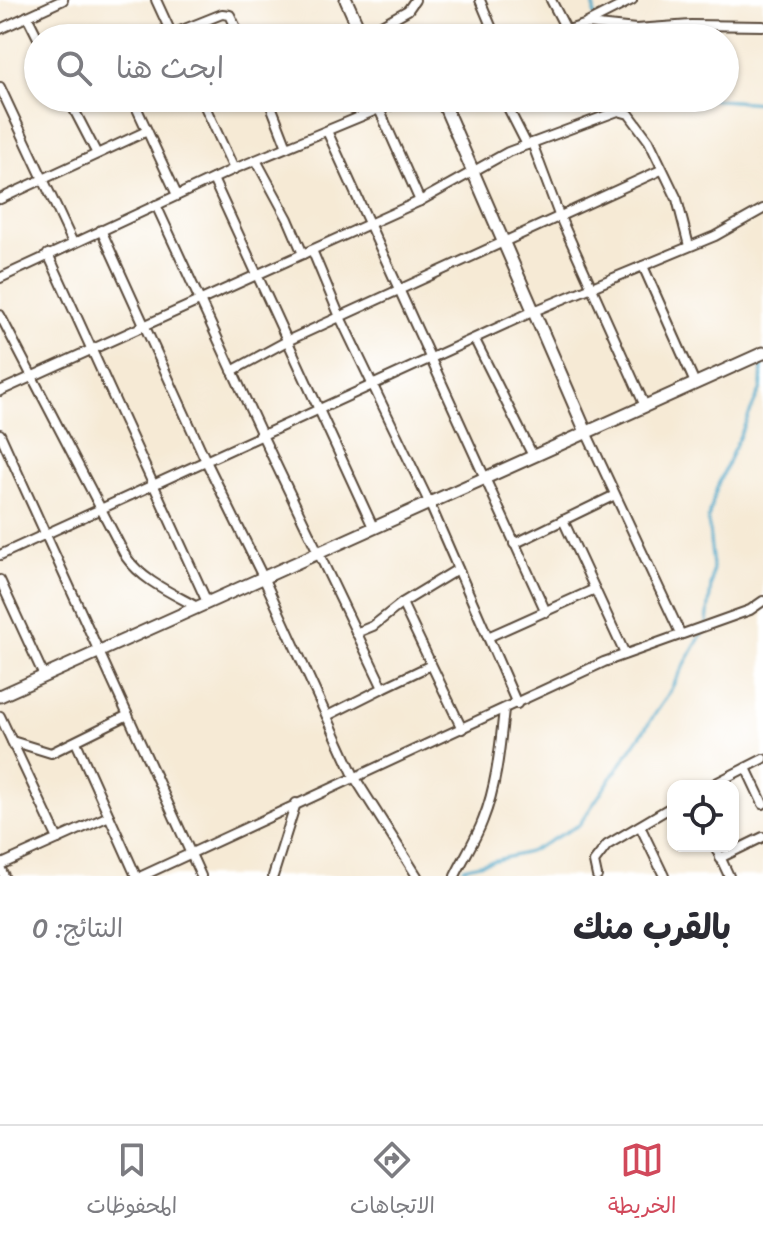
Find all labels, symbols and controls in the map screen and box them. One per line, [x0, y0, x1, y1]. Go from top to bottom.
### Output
search box [24, 24, 739, 112]
text: ابحث هنا [116, 41, 224, 95]
icon: search [52, 46, 96, 90]
map controls [667, 780, 739, 852]
button: locate [667, 780, 739, 852]
text: بالقرب منك [573, 898, 731, 958]
text: النتائج: 0 [32, 905, 123, 951]
tab: المحفوظات [86, 1138, 177, 1225]
tab: الاتجاهات [350, 1138, 435, 1225]
tab: الخريطة [608, 1138, 677, 1225]

